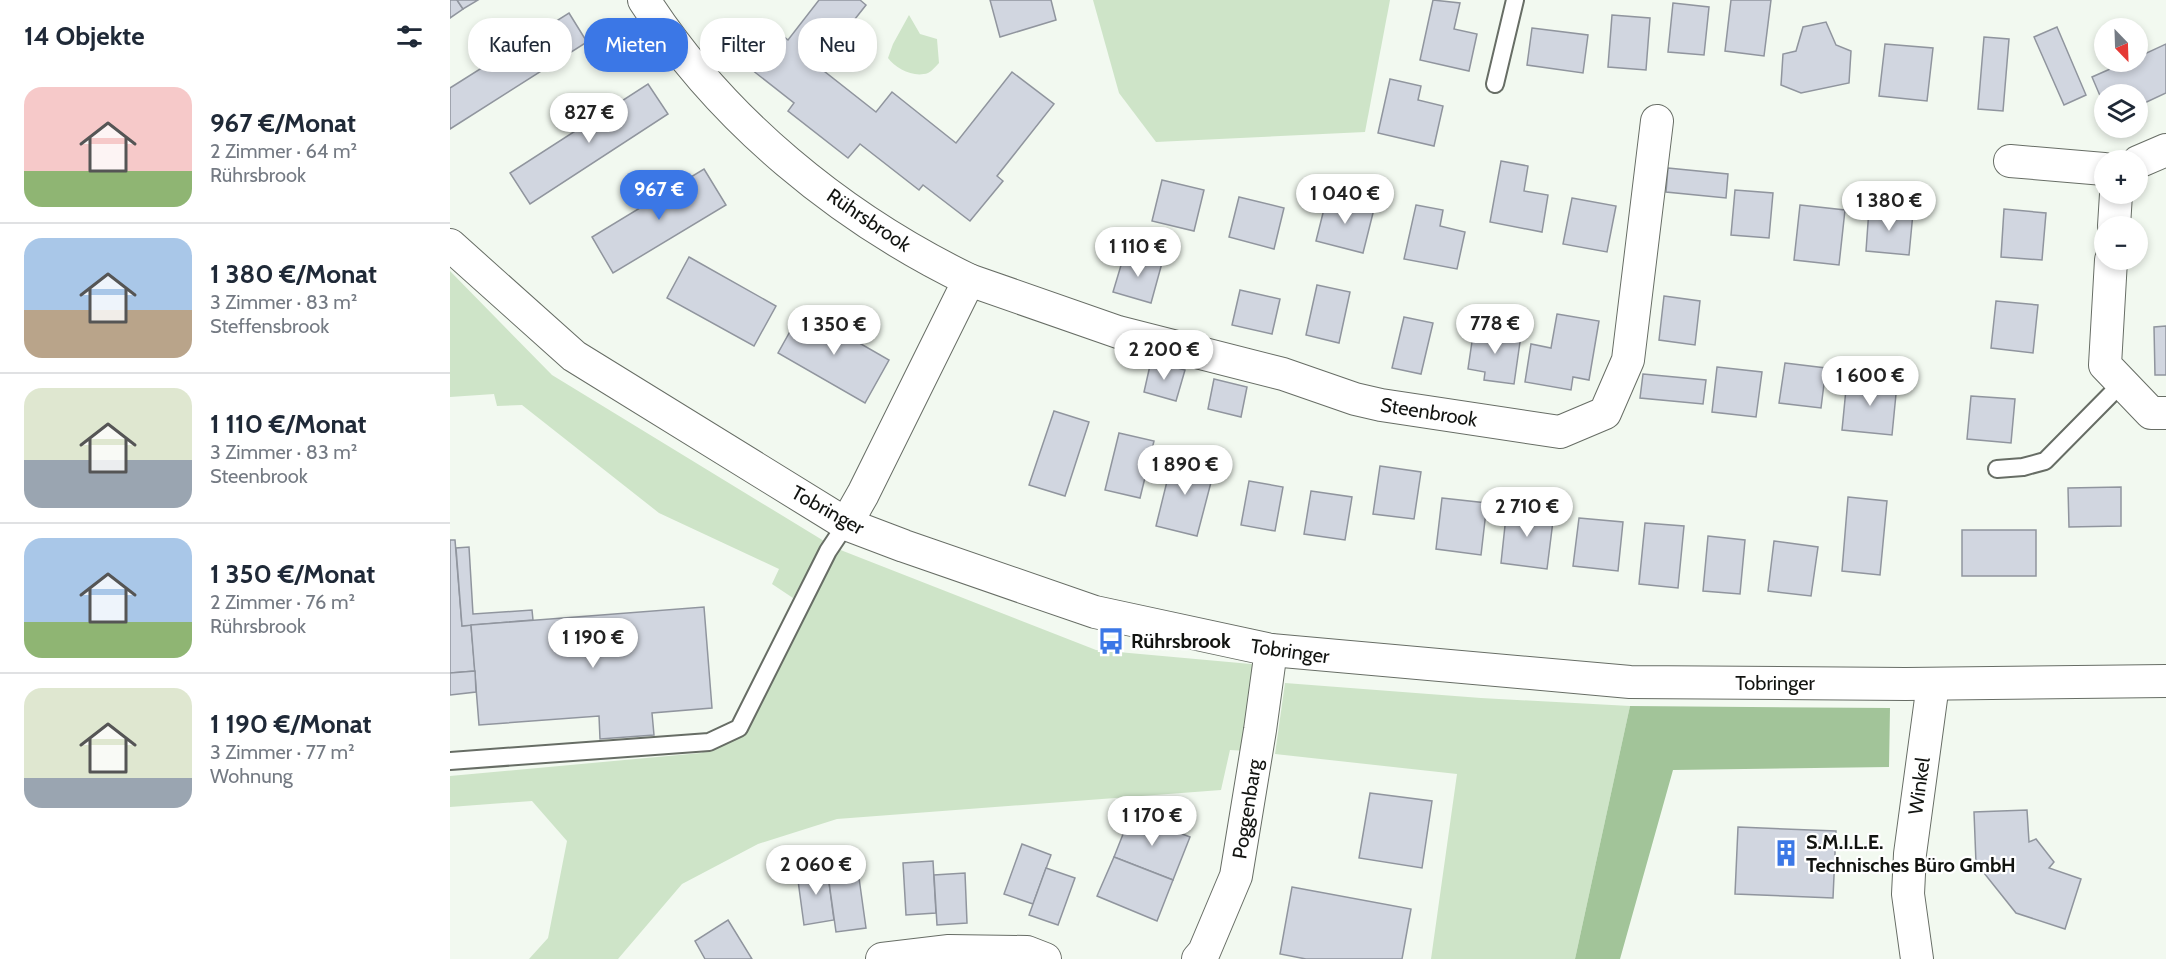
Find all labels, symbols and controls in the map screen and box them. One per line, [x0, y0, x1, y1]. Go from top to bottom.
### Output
chip: Kaufen [468, 18, 572, 72]
chip: Mieten [584, 18, 688, 72]
chip: Filter [700, 18, 786, 72]
chip: Neu [798, 18, 877, 72]
north arrow [2094, 18, 2148, 72]
map controls [2094, 18, 2148, 270]
text: 14 Objekte [24, 20, 145, 52]
icon: filters [393, 20, 426, 53]
button: layers [2094, 84, 2148, 138]
pin: 827 € [547, 93, 631, 144]
text: 827 € [564, 100, 614, 124]
text: 967 €/Monat [210, 107, 356, 139]
icon: home [72, 111, 144, 183]
text: 2 Zimmer · 64 m² [210, 139, 357, 163]
button: + [2094, 150, 2148, 204]
text: Rührsbrook [210, 163, 306, 187]
pin: 967 € [617, 170, 701, 221]
pin: 1 040 € [1290, 174, 1400, 225]
text: 967 € [634, 177, 684, 201]
text: 1 040 € [1310, 181, 1380, 205]
pin: 1 380 € [1834, 181, 1944, 232]
street label: Rührsbrook [823, 183, 915, 257]
text: 1 380 € [1856, 188, 1922, 212]
button: − [2094, 216, 2148, 270]
pin: 1 110 € [1083, 227, 1193, 278]
text: 1 110 € [1109, 234, 1167, 258]
text: 1 380 €/Monat [210, 258, 377, 290]
icon: home [72, 262, 144, 334]
text: 3 Zimmer · 83 m² [210, 290, 357, 314]
pin: 778 € [1453, 304, 1537, 355]
pin: 1 350 € [779, 305, 889, 356]
text: 778 € [1470, 311, 1520, 335]
text: 1 350 € [802, 312, 866, 336]
text: Steffensbrook [210, 314, 329, 338]
pin: 2 200 € [1109, 330, 1219, 381]
text: 2 200 € [1128, 337, 1200, 361]
pin: 1 600 € [1815, 356, 1925, 407]
text: 1 600 € [1836, 363, 1904, 387]
street label: Steenbrook [1379, 392, 1479, 432]
text: 1 110 €/Monat [210, 408, 367, 440]
icon: home [72, 412, 144, 484]
text: 3 Zimmer · 83 m² [210, 440, 357, 464]
pin: 1 890 € [1130, 445, 1240, 496]
text: 1 890 € [1152, 452, 1218, 476]
text: Steenbrook [210, 464, 308, 488]
street label: Tobringer [787, 480, 869, 540]
pin: 2 710 € [1472, 487, 1582, 538]
text: 2 710 € [1495, 494, 1559, 518]
text: 1 350 €/Monat [210, 558, 375, 590]
icon: home [72, 562, 144, 634]
text: 2 Zimmer · 76 m² [210, 590, 355, 614]
text: Rührsbrook [210, 614, 306, 638]
pin: 1 190 € [538, 618, 648, 669]
text: 1 190 € [562, 625, 624, 649]
bus stop icon: Rührsbrook [1096, 626, 1126, 656]
place label: Rührsbrook [1131, 629, 1231, 653]
street label: Tobringer [1249, 634, 1332, 669]
street label: Tobringer [1735, 671, 1815, 695]
text: 1 190 €/Monat [210, 708, 372, 740]
icon: home [72, 712, 144, 784]
text: 3 Zimmer · 77 m² [210, 740, 355, 764]
street label: Winkel [1903, 755, 1935, 816]
street label: Poggenbarg [1227, 757, 1267, 860]
text: Wohnung [210, 764, 293, 788]
pin: 1 170 € [1097, 796, 1207, 847]
text: 1 170 € [1122, 803, 1182, 827]
place label: S.M.I.L.E. Technisches Büro GmbH [1806, 830, 2016, 877]
building icon: S.M.I.L.E. Technisches Büro GmbH [1771, 838, 1801, 868]
pin: 2 060 € [761, 845, 871, 896]
text: 2 060 € [780, 852, 852, 876]

